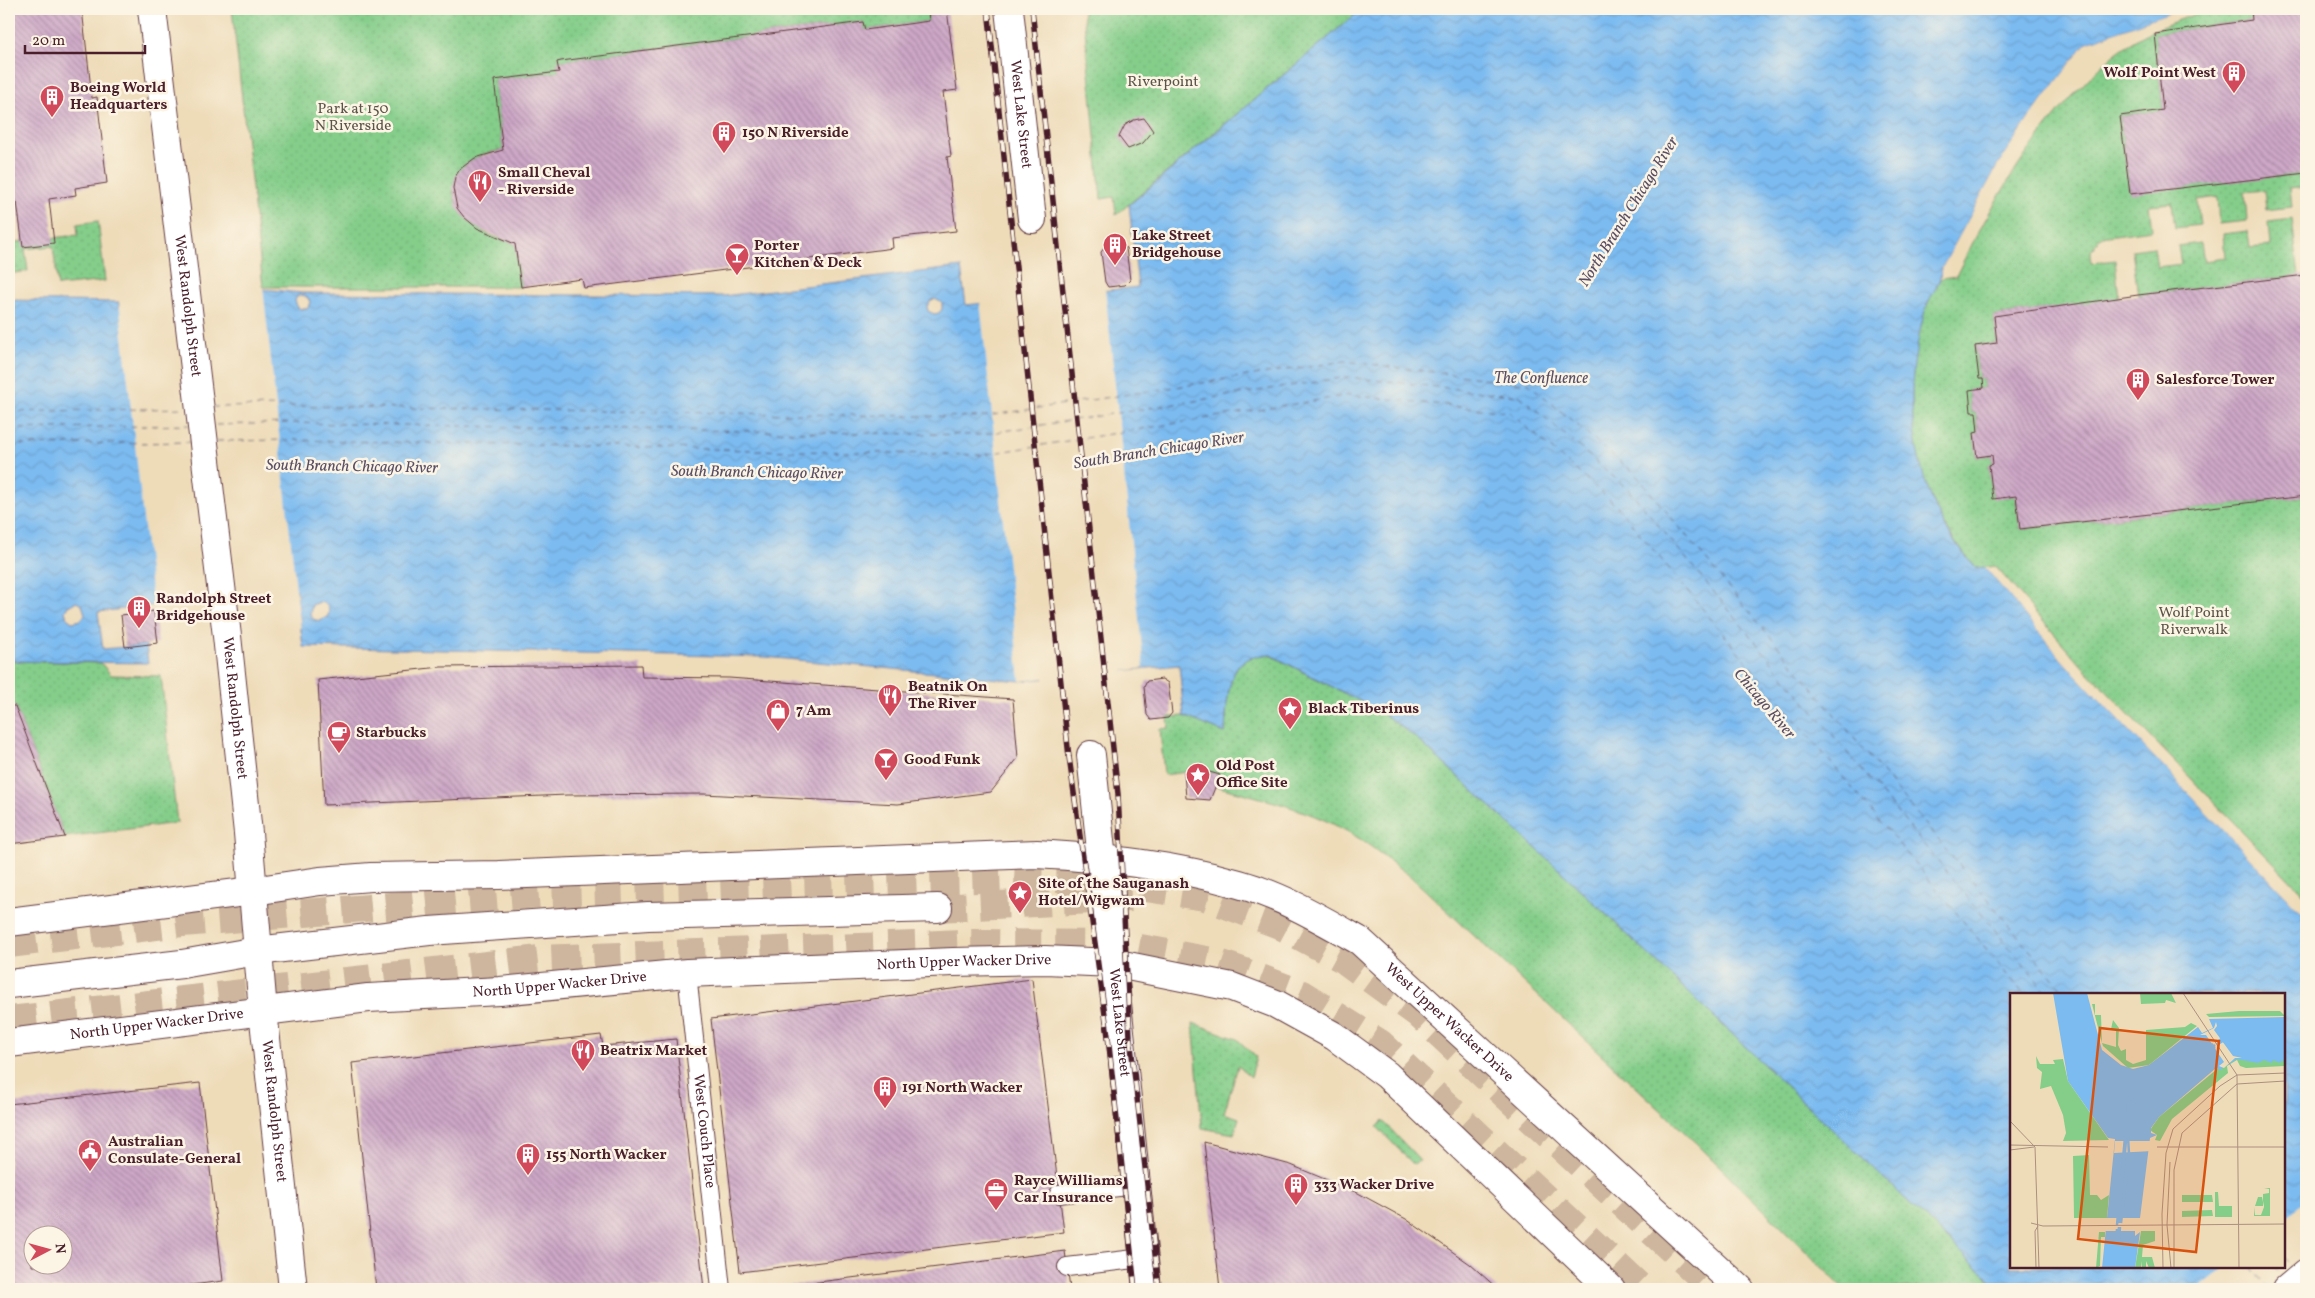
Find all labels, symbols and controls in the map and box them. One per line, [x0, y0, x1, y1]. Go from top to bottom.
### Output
scale bar [25, 22, 145, 54]
text: 20 m [32, 31, 65, 52]
street label: West Lake Street [1004, 59, 1037, 170]
building icon: Wolf Point West [2221, 60, 2247, 94]
place label: Wolf Point West [2104, 63, 2216, 84]
park label: Riverpoint [1127, 72, 1199, 93]
place label: Boeing World Headquarters [70, 78, 167, 116]
building icon: Boeing World Headquarters [39, 84, 65, 118]
park label: Park at 150 N Riverside [315, 99, 391, 137]
building icon: 150 N Riverside [711, 120, 737, 154]
place label: 150 N Riverside [742, 123, 849, 144]
water label: North Branch Chicago River [1574, 132, 1685, 291]
place label: Small Cheval - Riverside [498, 163, 590, 201]
restaurant icon: Small Cheval - Riverside [467, 169, 493, 203]
place label: Lake Street Bridgehouse [1132, 226, 1221, 264]
building icon: Lake Street Bridgehouse [1102, 232, 1128, 266]
street label: West Randolph Street [169, 234, 206, 378]
place label: Porter Kitchen & Deck [754, 236, 862, 274]
bar icon: Porter Kitchen & Deck [724, 242, 750, 276]
building icon: Salesforce Tower [2125, 367, 2151, 401]
water label: The Confluence [1494, 368, 1588, 390]
place label: Salesforce Tower [2156, 370, 2274, 391]
water label: South Branch Chicago River [1072, 427, 1247, 475]
water label: South Branch Chicago River [266, 454, 439, 480]
water label: South Branch Chicago River [671, 460, 844, 486]
place label: Randolph Street Bridgehouse [156, 589, 272, 627]
building icon: Randolph Street Bridgehouse [126, 595, 152, 629]
park label: Wolf Point Riverwalk [2159, 603, 2229, 641]
street label: West Randolph Street [217, 636, 253, 780]
water label: Chicago River [1728, 664, 1801, 745]
place label: Beatnik On The River [908, 677, 988, 715]
restaurant icon: Beatnik On The River [877, 683, 903, 717]
place icon: Black Tiberinus [1277, 696, 1303, 730]
shop icon: 7 Am [765, 698, 791, 732]
place label: Black Tiberinus [1308, 699, 1419, 720]
place label: 7 Am [796, 701, 832, 722]
cafe icon: Starbucks [326, 720, 352, 754]
place label: Starbucks [356, 723, 426, 744]
bar icon: Good Funk [873, 747, 899, 781]
place label: Good Funk [904, 750, 980, 771]
place label: Old Post Office Site [1216, 756, 1288, 794]
place icon: Old Post Office Site [1185, 762, 1211, 796]
place label: Site of the Sauganash Hotel/Wigwam [1038, 874, 1189, 912]
place icon: Site of the Sauganash Hotel/Wigwam [1007, 880, 1033, 914]
street label: North Upper Wacker Drive [876, 949, 1052, 976]
street label: West Upper Wacker Drive [1380, 958, 1518, 1087]
street label: North Upper Wacker Drive [472, 966, 648, 1003]
street label: West Lake Street [1103, 967, 1135, 1078]
inset map [2010, 993, 2285, 1268]
street label: North Upper Wacker Drive [69, 1003, 245, 1046]
restaurant icon: Beatrix Market [570, 1038, 596, 1072]
street label: West Randolph Street [256, 1039, 292, 1183]
place label: Beatrix Market [600, 1041, 708, 1062]
street label: West Couch Place [687, 1073, 721, 1189]
building icon: 191 North Wacker [872, 1075, 898, 1109]
place label: 191 North Wacker [902, 1078, 1022, 1099]
place label: Australian Consulate-General [108, 1132, 241, 1170]
public building icon: Australian Consulate-General [77, 1138, 103, 1172]
building icon: 155 North Wacker [515, 1142, 541, 1176]
place label: 155 North Wacker [546, 1145, 667, 1166]
place label: Rayce Williams Car Insurance [1014, 1171, 1123, 1209]
building icon: 333 Wacker Drive [1283, 1172, 1309, 1206]
place label: 333 Wacker Drive [1314, 1175, 1435, 1196]
office icon: Rayce Williams Car Insurance [983, 1177, 1009, 1211]
north arrow [22, 1226, 72, 1276]
text: N [49, 1243, 69, 1255]

